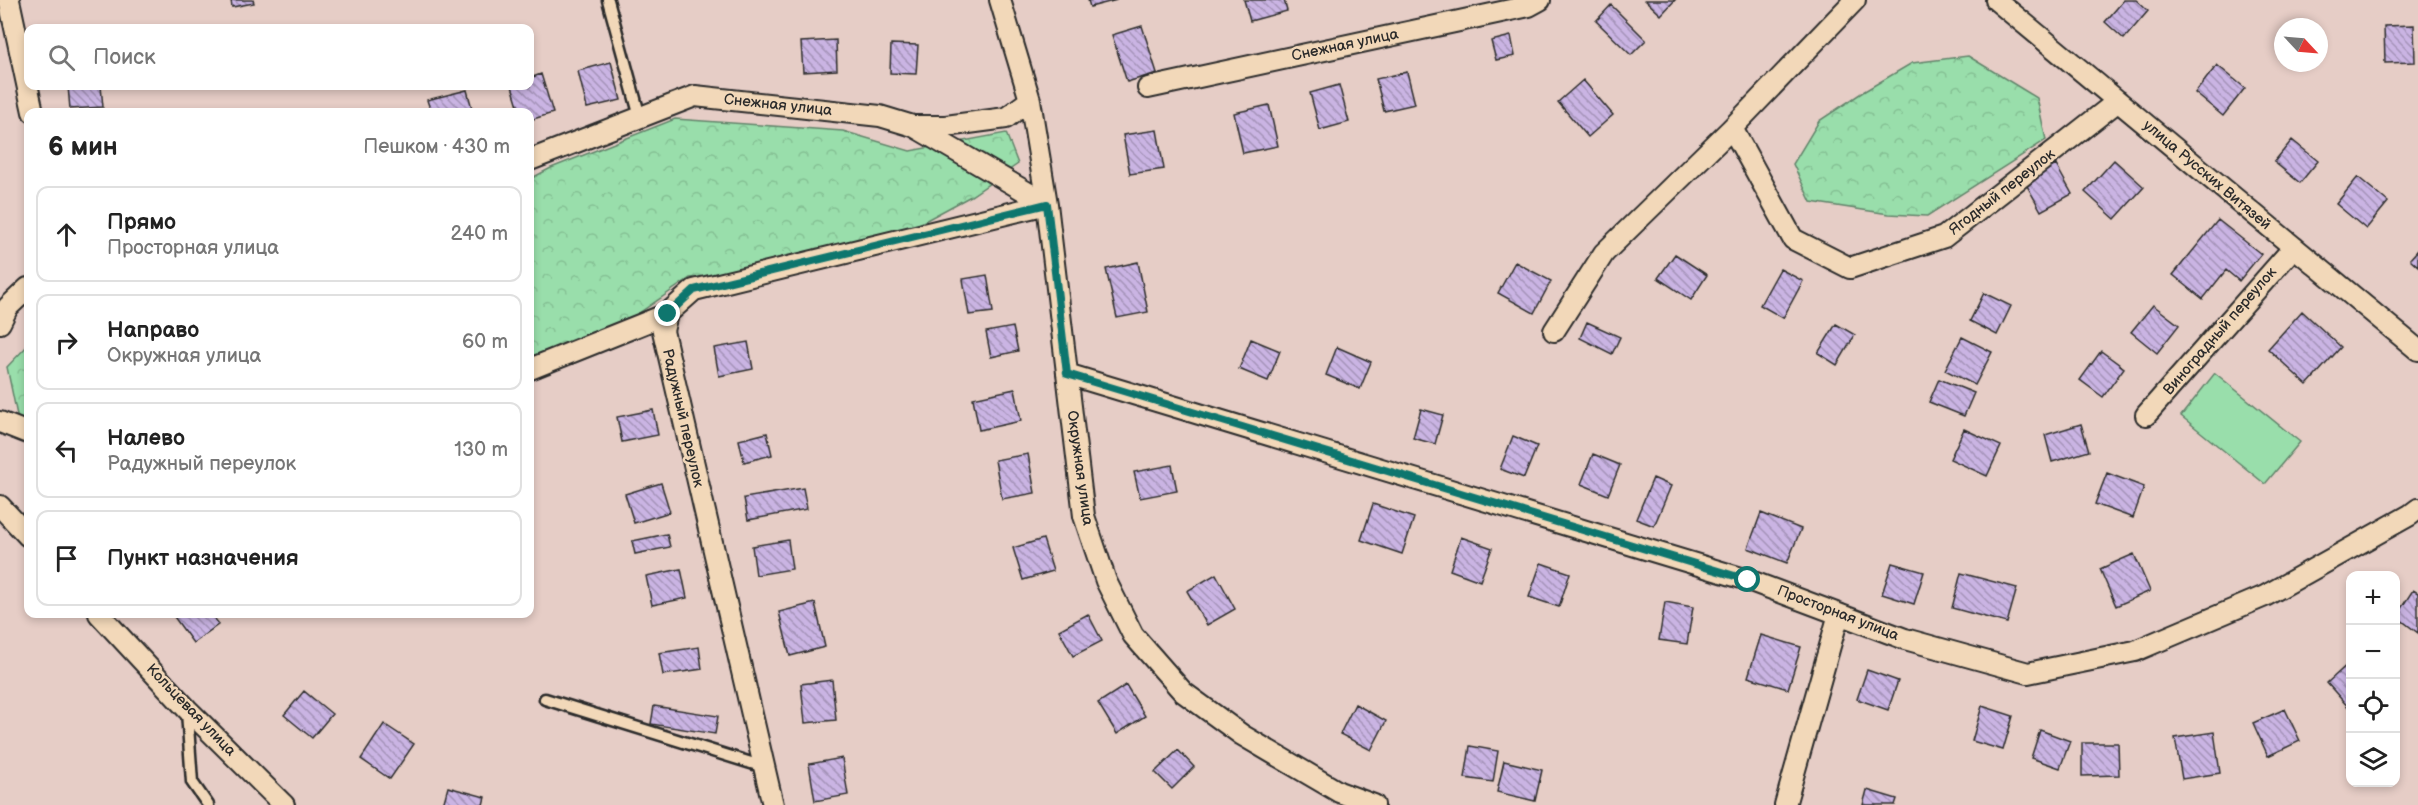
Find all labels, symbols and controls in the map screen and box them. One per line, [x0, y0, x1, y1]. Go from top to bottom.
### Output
north arrow [2274, 18, 2328, 72]
search box [24, 24, 534, 90]
street label: Снежная улица [1290, 24, 1400, 66]
icon: search [45, 41, 78, 74]
text: Поиск [93, 44, 156, 71]
street label: Снежная улица [723, 90, 833, 120]
street label: улица Русских Витязей [2139, 116, 2275, 234]
text: 6 мин [48, 132, 118, 163]
text: Пешком · 430 m [363, 135, 510, 159]
street label: Ягодный переулок [1945, 145, 2059, 239]
text: Прямо [107, 209, 176, 236]
icon: ahead [50, 218, 83, 251]
text: 240 m [451, 222, 508, 246]
text: Просторная улица [107, 236, 279, 260]
street label: Виноградный переулок [2159, 263, 2281, 399]
route end [654, 300, 680, 326]
text: Направо [107, 317, 199, 344]
icon: right [50, 326, 83, 359]
text: 60 m [462, 330, 508, 354]
text: Окружная улица [107, 344, 261, 368]
street label: Радужный переулок [658, 347, 708, 489]
street label: Окружная улица [1063, 409, 1097, 527]
text: Налево [107, 425, 185, 452]
icon: left [50, 434, 83, 467]
text: 130 m [454, 438, 508, 462]
text: Радужный переулок [107, 452, 296, 476]
icon: arrive [50, 542, 83, 575]
text: Пункт назначения [107, 545, 299, 572]
route start [1734, 566, 1760, 592]
map controls [2346, 571, 2400, 787]
button: + [2346, 571, 2400, 625]
street label: Просторная улица [1774, 581, 1902, 645]
button: − [2346, 625, 2400, 679]
street label: Кольцевая улица [142, 660, 240, 760]
button: locate [2346, 679, 2400, 733]
button: layers [2346, 733, 2400, 787]

